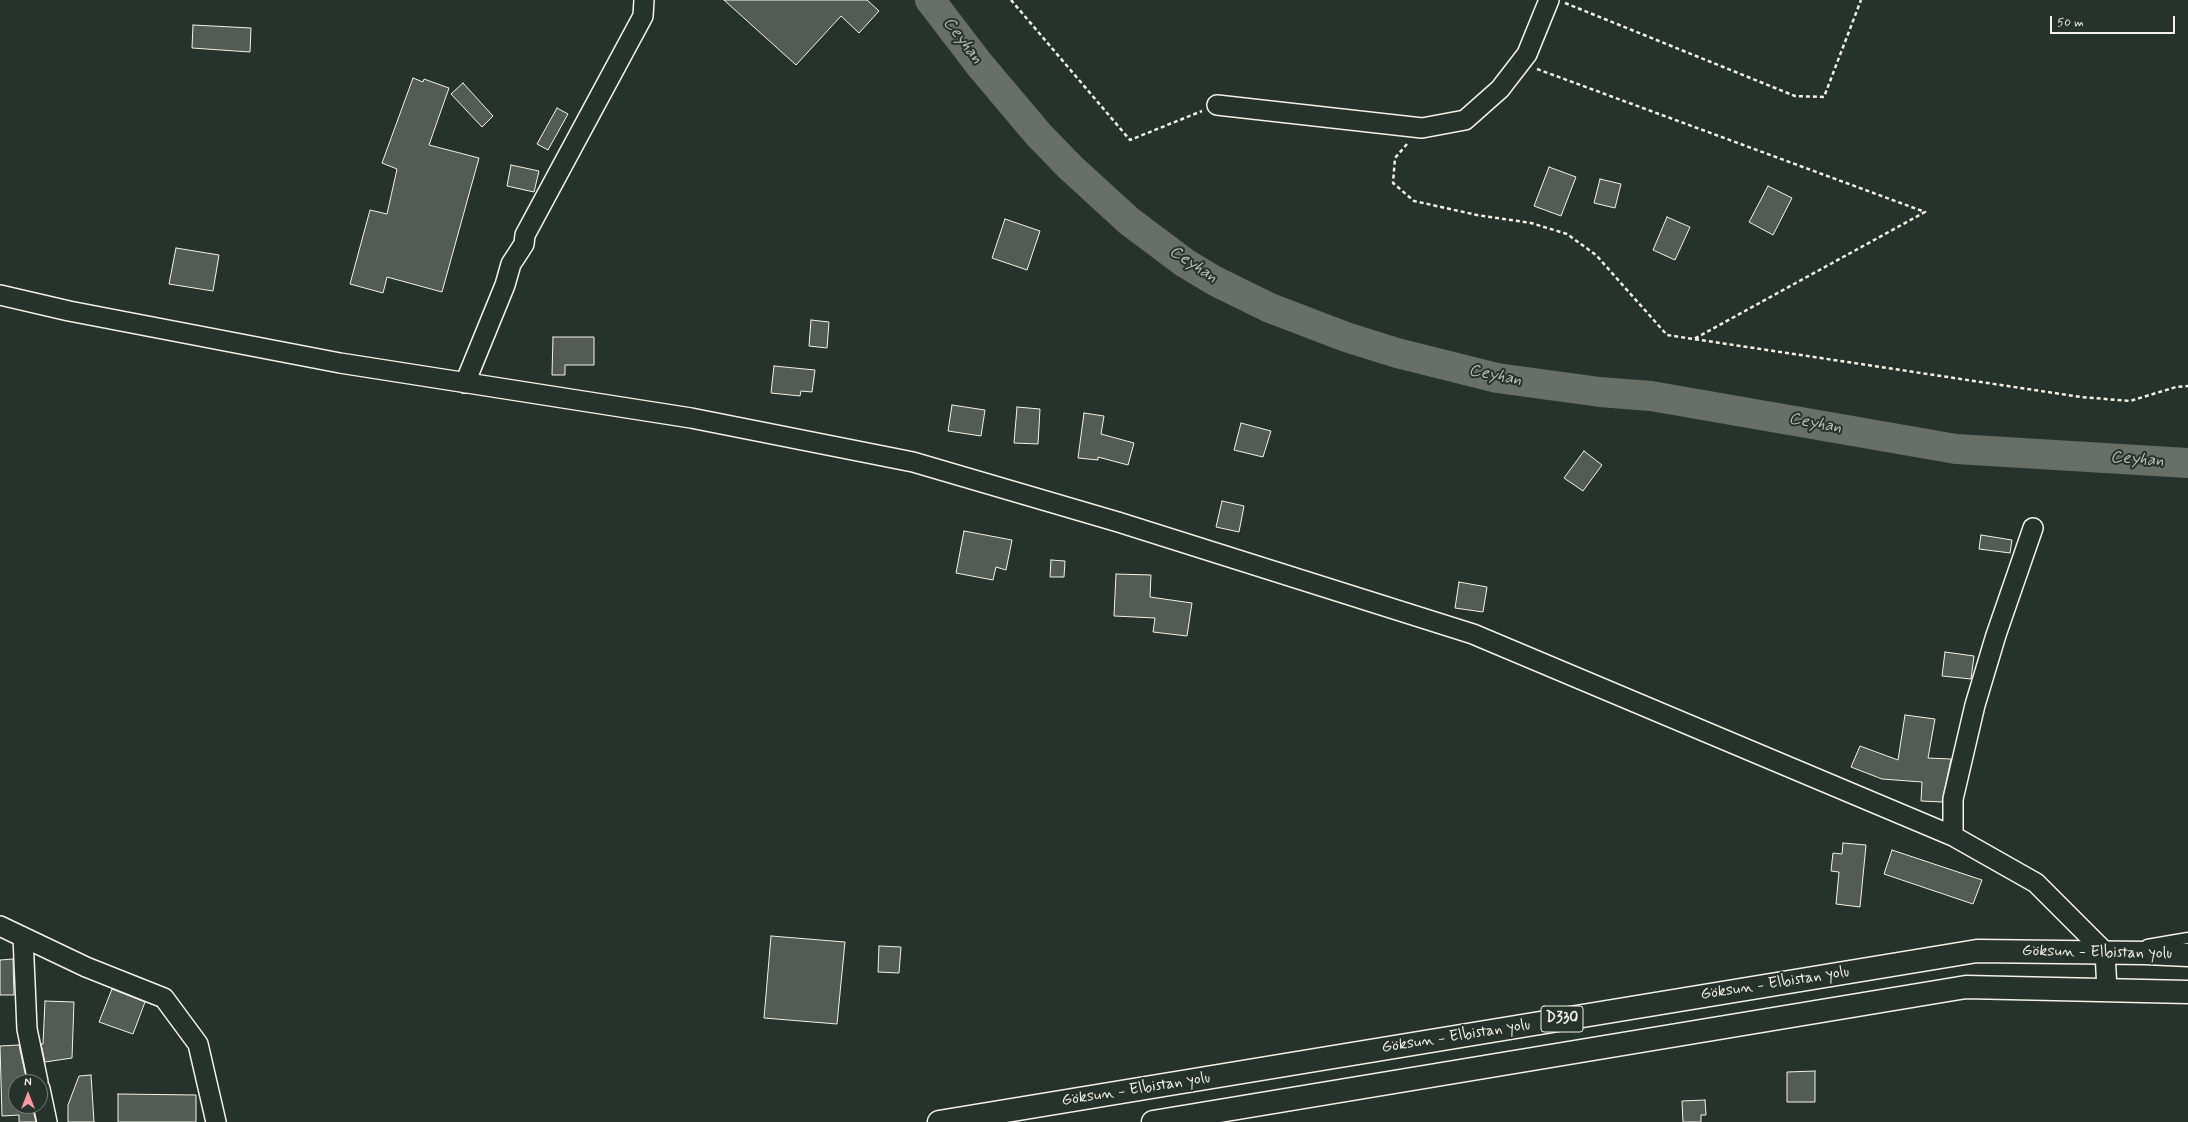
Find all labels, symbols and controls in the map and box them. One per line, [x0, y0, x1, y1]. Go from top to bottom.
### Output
scale bar [2052, 8, 2177, 34]
water label: Ceyhan [937, 14, 987, 68]
text: 50 m [2057, 15, 2084, 31]
water label: Ceyhan [1165, 242, 1221, 288]
water label: Ceyhan [1467, 361, 1523, 391]
water label: Ceyhan [1787, 409, 1843, 439]
water label: Ceyhan [2110, 448, 2164, 472]
street label: Göksun - Elbistan yolu [2022, 942, 2172, 964]
street label: Göksun - Elbistan yolu [1699, 963, 1851, 1005]
road number: D330 [1541, 1006, 1583, 1032]
street label: Göksun - Elbistan yolu [1380, 1016, 1532, 1058]
street label: Göksun - Elbistan yolu [1060, 1069, 1212, 1111]
north arrow [8, 1074, 48, 1114]
text: N [24, 1076, 32, 1090]

